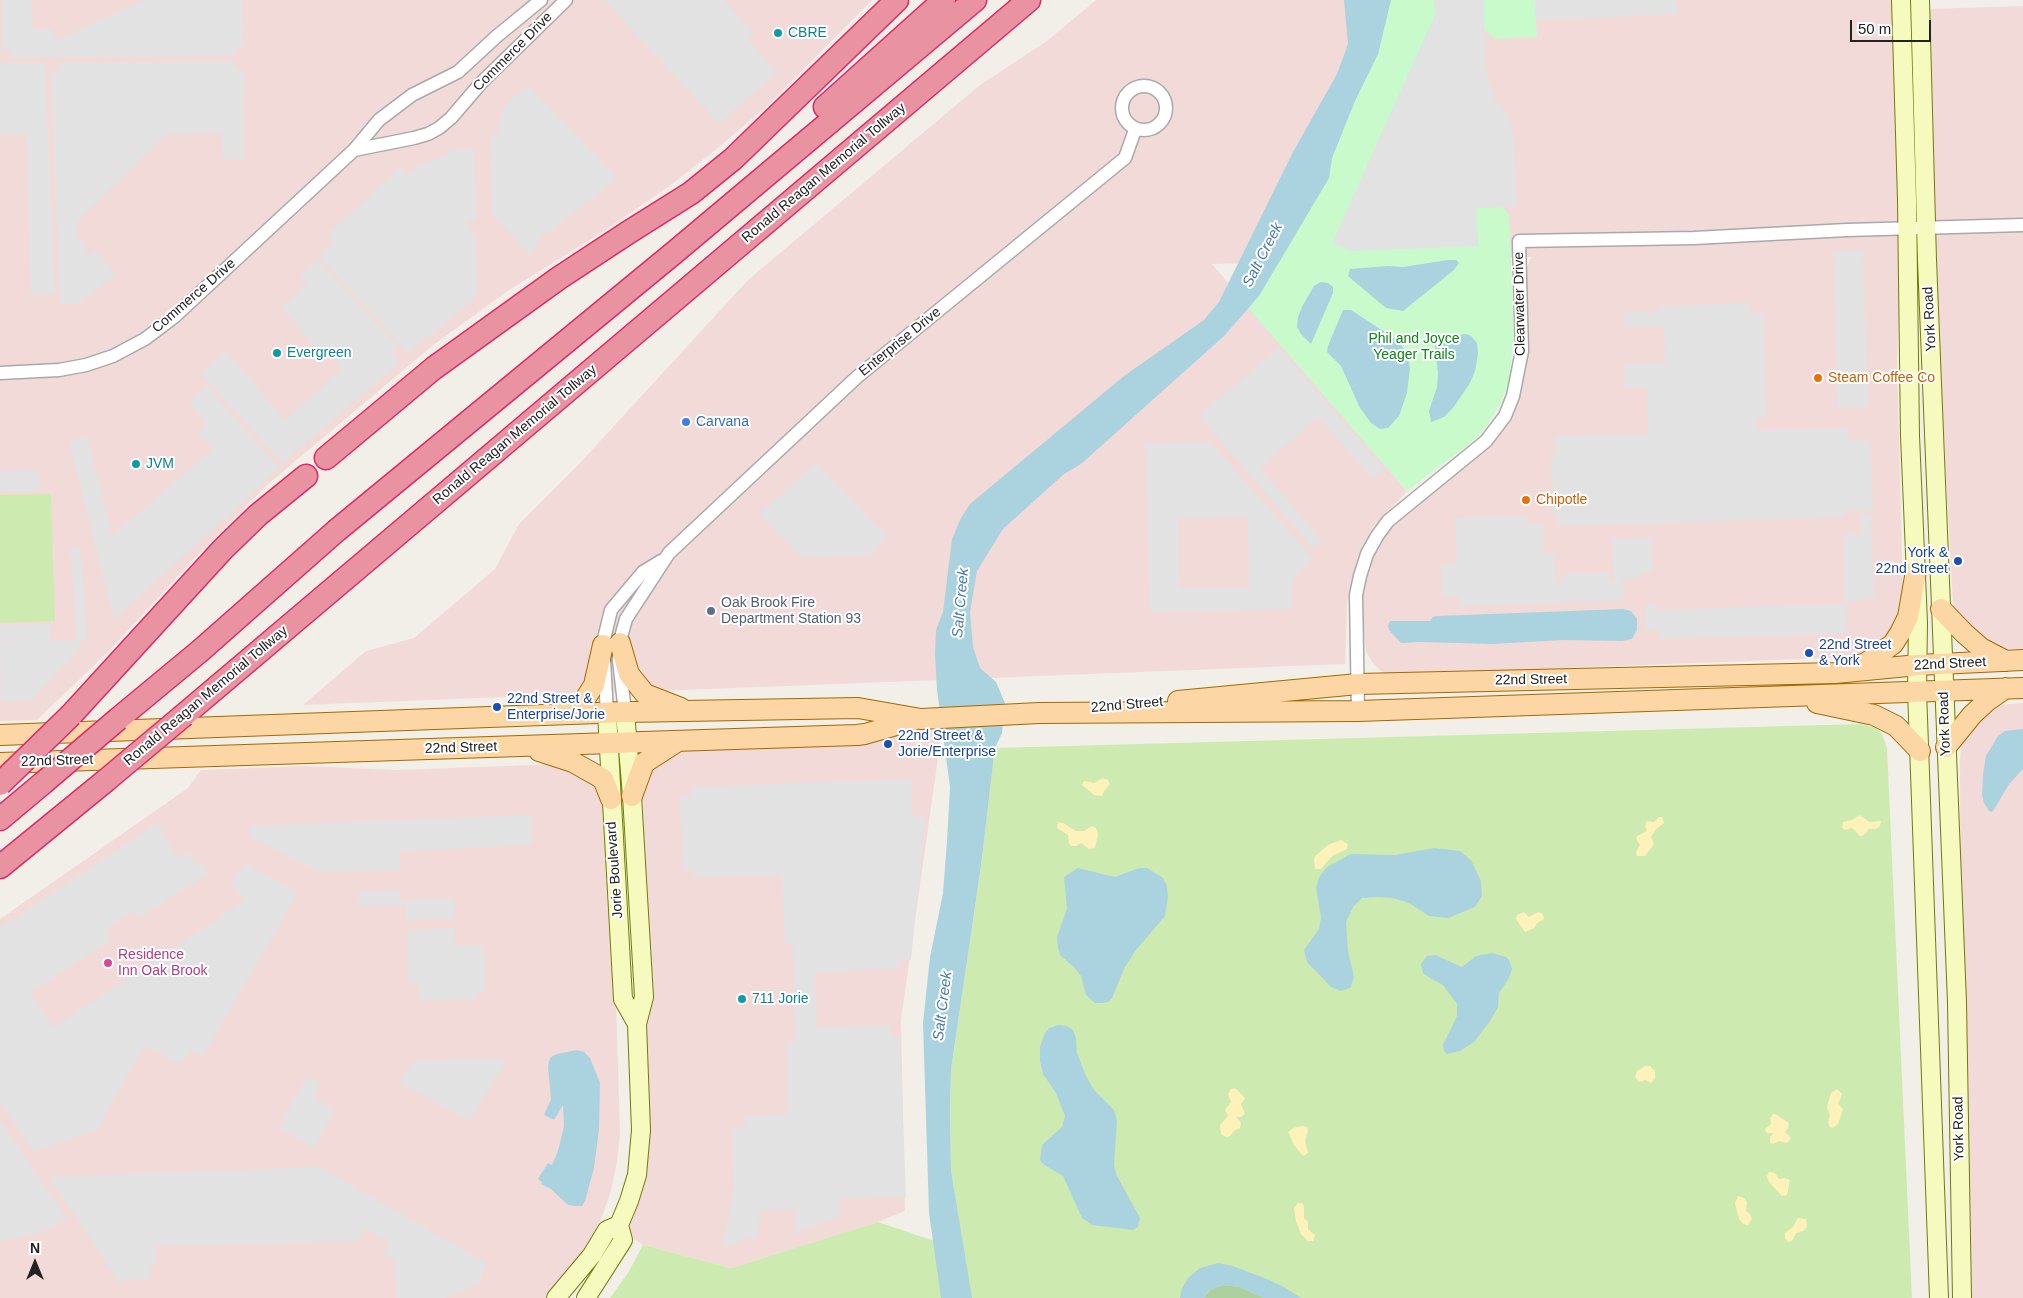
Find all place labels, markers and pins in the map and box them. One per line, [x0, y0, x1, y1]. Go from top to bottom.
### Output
place label: CBRE [788, 25, 827, 41]
marker: CBRE [772, 27, 784, 39]
place label: Evergreen [287, 345, 352, 361]
marker: Evergreen [271, 347, 283, 359]
place label: Steam Coffee Co [1828, 370, 1935, 386]
marker: Steam Coffee Co [1812, 372, 1824, 384]
place label: Carvana [696, 414, 749, 430]
marker: Carvana [680, 416, 692, 428]
place label: JVM [146, 456, 174, 472]
marker: JVM [130, 458, 142, 470]
place label: Chipotle [1536, 492, 1587, 508]
marker: Chipotle [1520, 494, 1532, 506]
place label: York & 22nd Street [1876, 545, 1948, 578]
marker: York & 22nd Street [1952, 555, 1964, 567]
place label: Oak Brook Fire Department Station 93 [721, 595, 861, 628]
marker: Oak Brook Fire Department Station 93 [705, 605, 717, 617]
place label: 22nd Street & York [1819, 637, 1891, 670]
marker: 22nd Street & York [1803, 647, 1815, 659]
place label: 22nd Street & Enterprise/Jorie [507, 691, 605, 724]
marker: 22nd Street & Enterprise/Jorie [491, 701, 503, 713]
place label: 22nd Street & Jorie/Enterprise [898, 728, 996, 760]
marker: 22nd Street & Jorie/Enterprise [882, 738, 894, 750]
place label: Residence Inn Oak Brook [118, 947, 207, 980]
marker: Residence Inn Oak Brook [102, 957, 114, 969]
place label: 711 Jorie [752, 991, 809, 1007]
marker: 711 Jorie [736, 993, 748, 1005]

